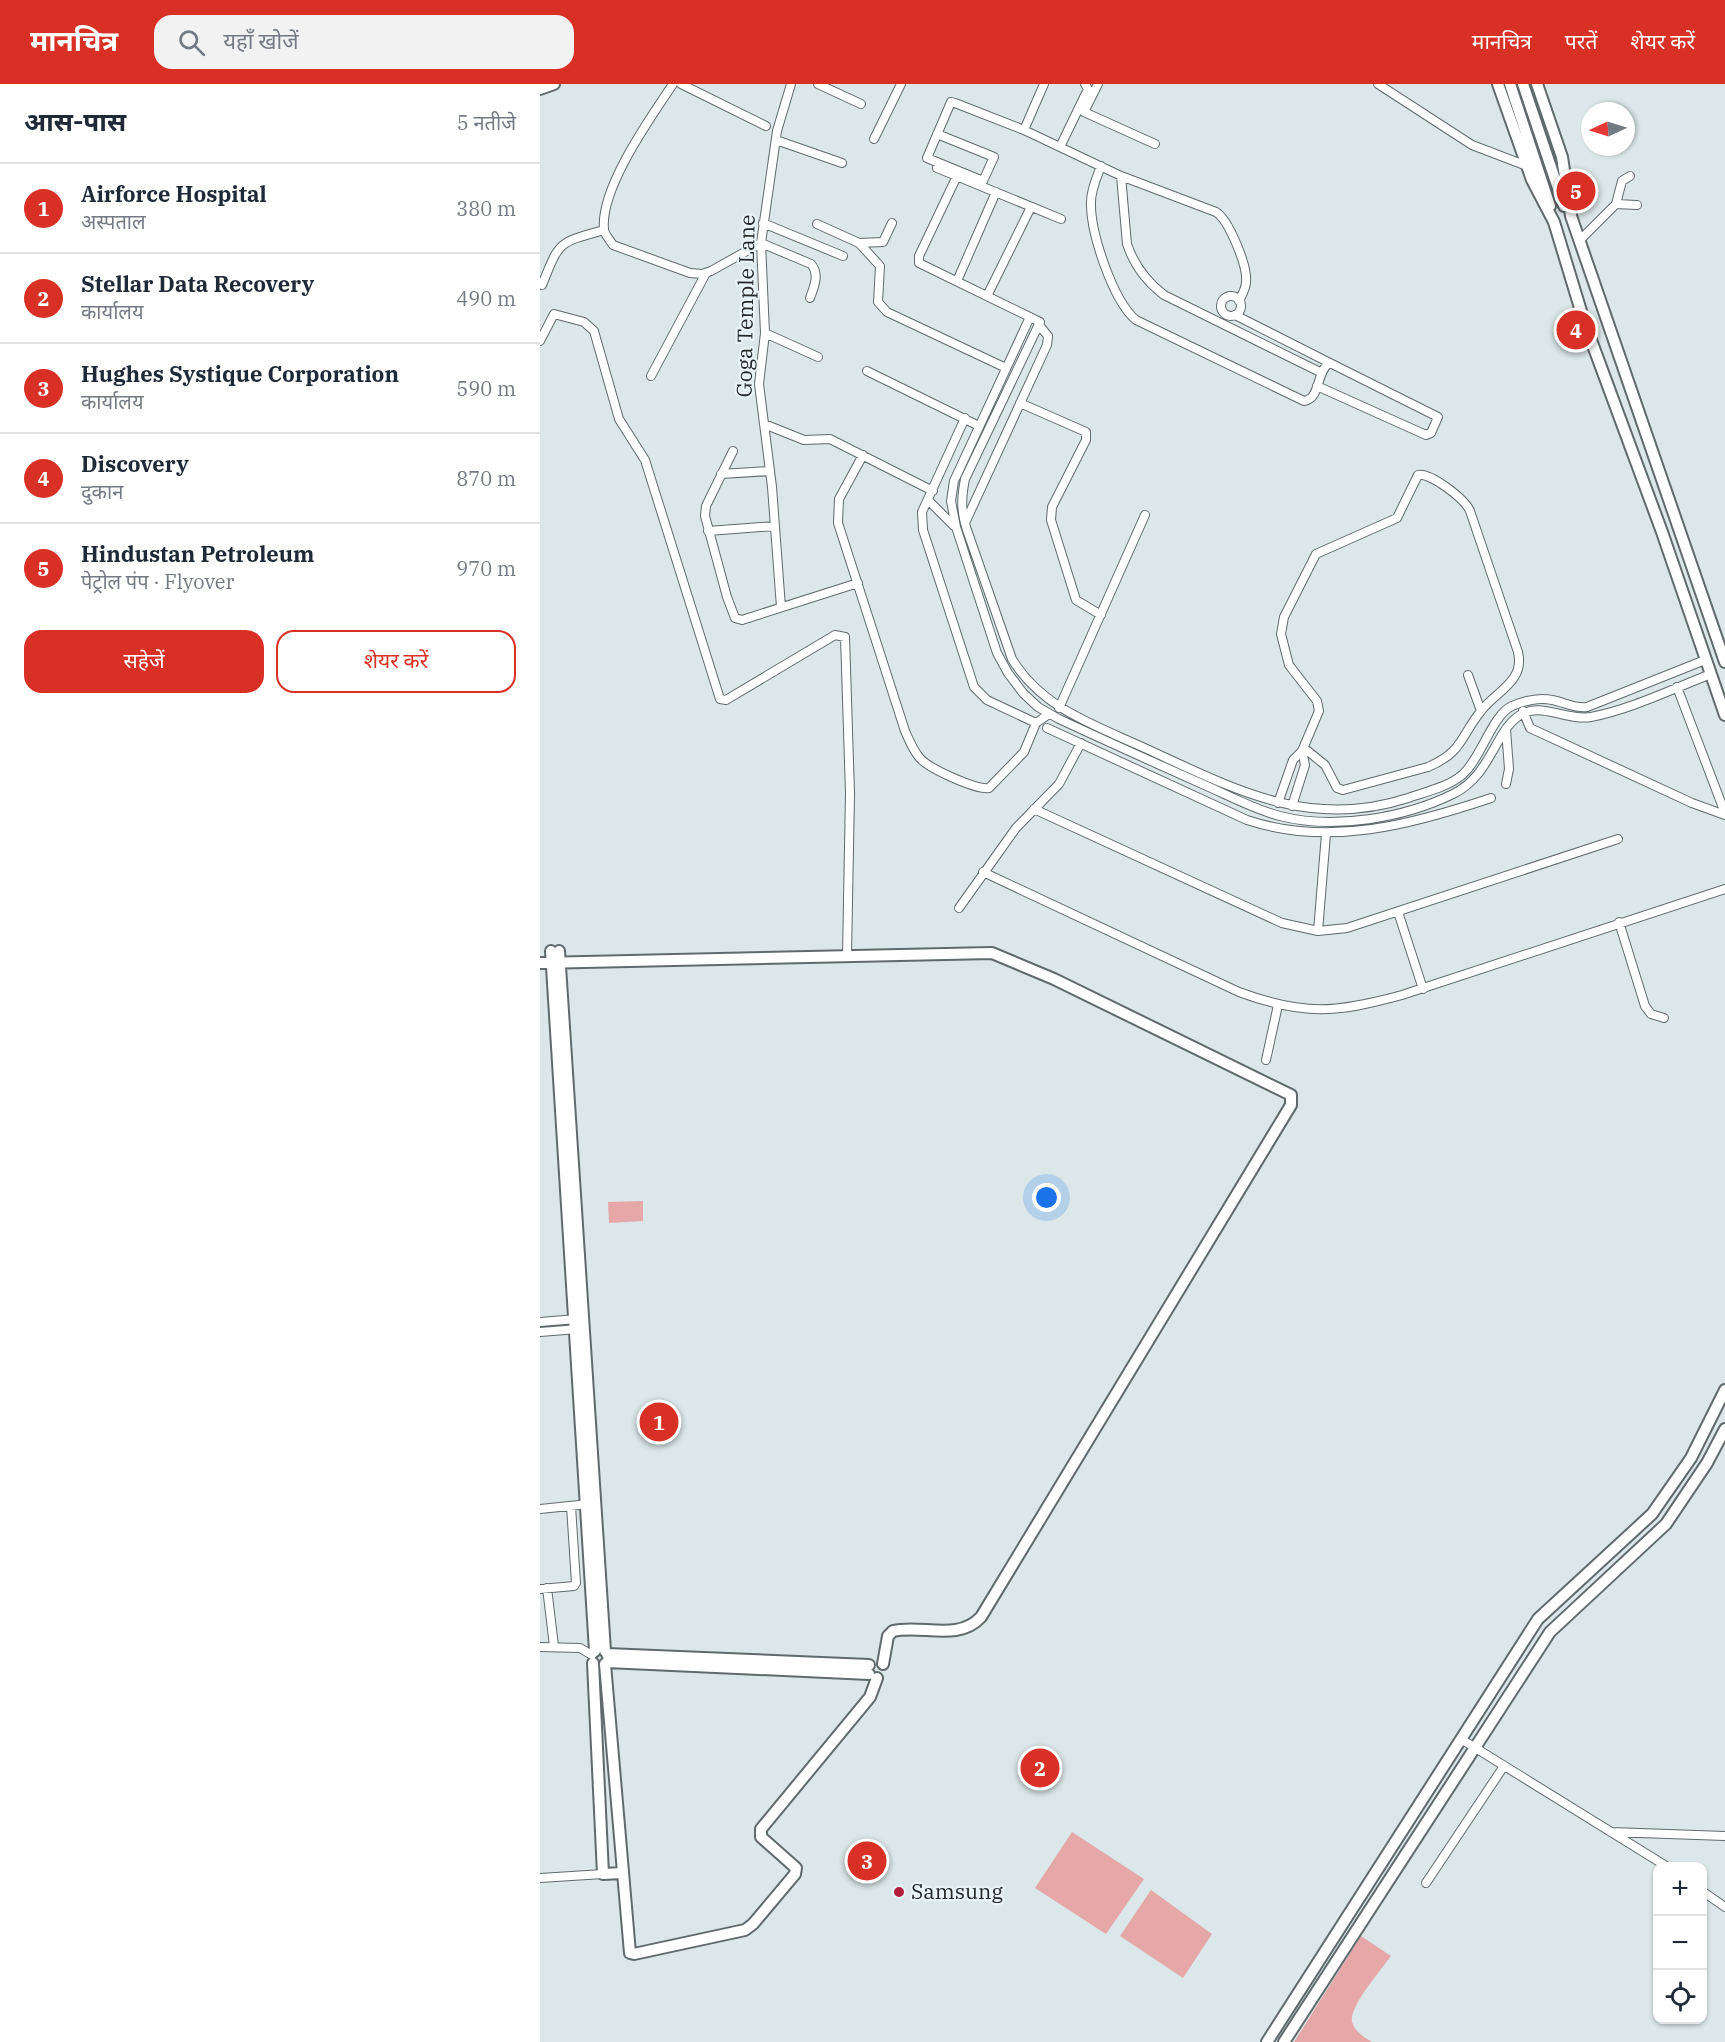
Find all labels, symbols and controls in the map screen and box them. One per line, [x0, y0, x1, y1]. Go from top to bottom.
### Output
search box [154, 15, 574, 69]
text: मानचित्र [30, 22, 118, 59]
icon: search [175, 26, 208, 59]
text: यहाँ खोजें [223, 26, 299, 55]
text: मानचित्र [1472, 27, 1532, 55]
text: परतें [1565, 27, 1597, 55]
text: शेयर करें [1630, 27, 1695, 55]
north arrow [1581, 102, 1635, 156]
text: आस-पास [24, 104, 126, 138]
text: 5 नतीजे [457, 109, 516, 136]
pin: 5 [1556, 168, 1596, 214]
text: Airforce Hospital [81, 179, 267, 208]
text: 1 [38, 195, 50, 222]
text: 380 m [456, 195, 516, 222]
text: अस्पताल [81, 208, 146, 235]
street label: Goga Temple Lane [729, 214, 761, 398]
text: Stellar Data Recovery [81, 269, 314, 298]
text: 2 [38, 285, 50, 312]
text: 490 m [456, 285, 516, 312]
text: कार्यालय [81, 298, 143, 325]
pin: 4 [1556, 308, 1596, 352]
text: Hughes Systique Corporation [81, 359, 399, 388]
text: 3 [38, 375, 50, 402]
text: 590 m [456, 375, 516, 402]
text: कार्यालय [81, 388, 143, 415]
text: Discovery [81, 449, 189, 478]
text: 4 [38, 465, 50, 492]
text: 870 m [456, 465, 516, 492]
text: दुकान [81, 478, 123, 505]
text: Hindustan Petroleum [81, 539, 314, 568]
text: 5 [38, 555, 50, 582]
text: 970 m [456, 555, 516, 582]
text: पेट्रोल पंप · Flyover [81, 568, 234, 595]
button: सहेजें [24, 630, 264, 693]
button: शेयर करें [276, 630, 516, 693]
your location [1032, 1183, 1061, 1212]
pin: 1 [640, 1400, 678, 1444]
pin: 2 [1020, 1746, 1060, 1790]
pin: 3 [848, 1838, 886, 1884]
map controls [1653, 1862, 1707, 2024]
button: + [1653, 1862, 1707, 1916]
place label: Samsung [911, 1877, 1003, 1905]
marker: Samsung [892, 1885, 906, 1899]
button: − [1653, 1916, 1707, 1970]
button: locate [1653, 1970, 1707, 2024]

